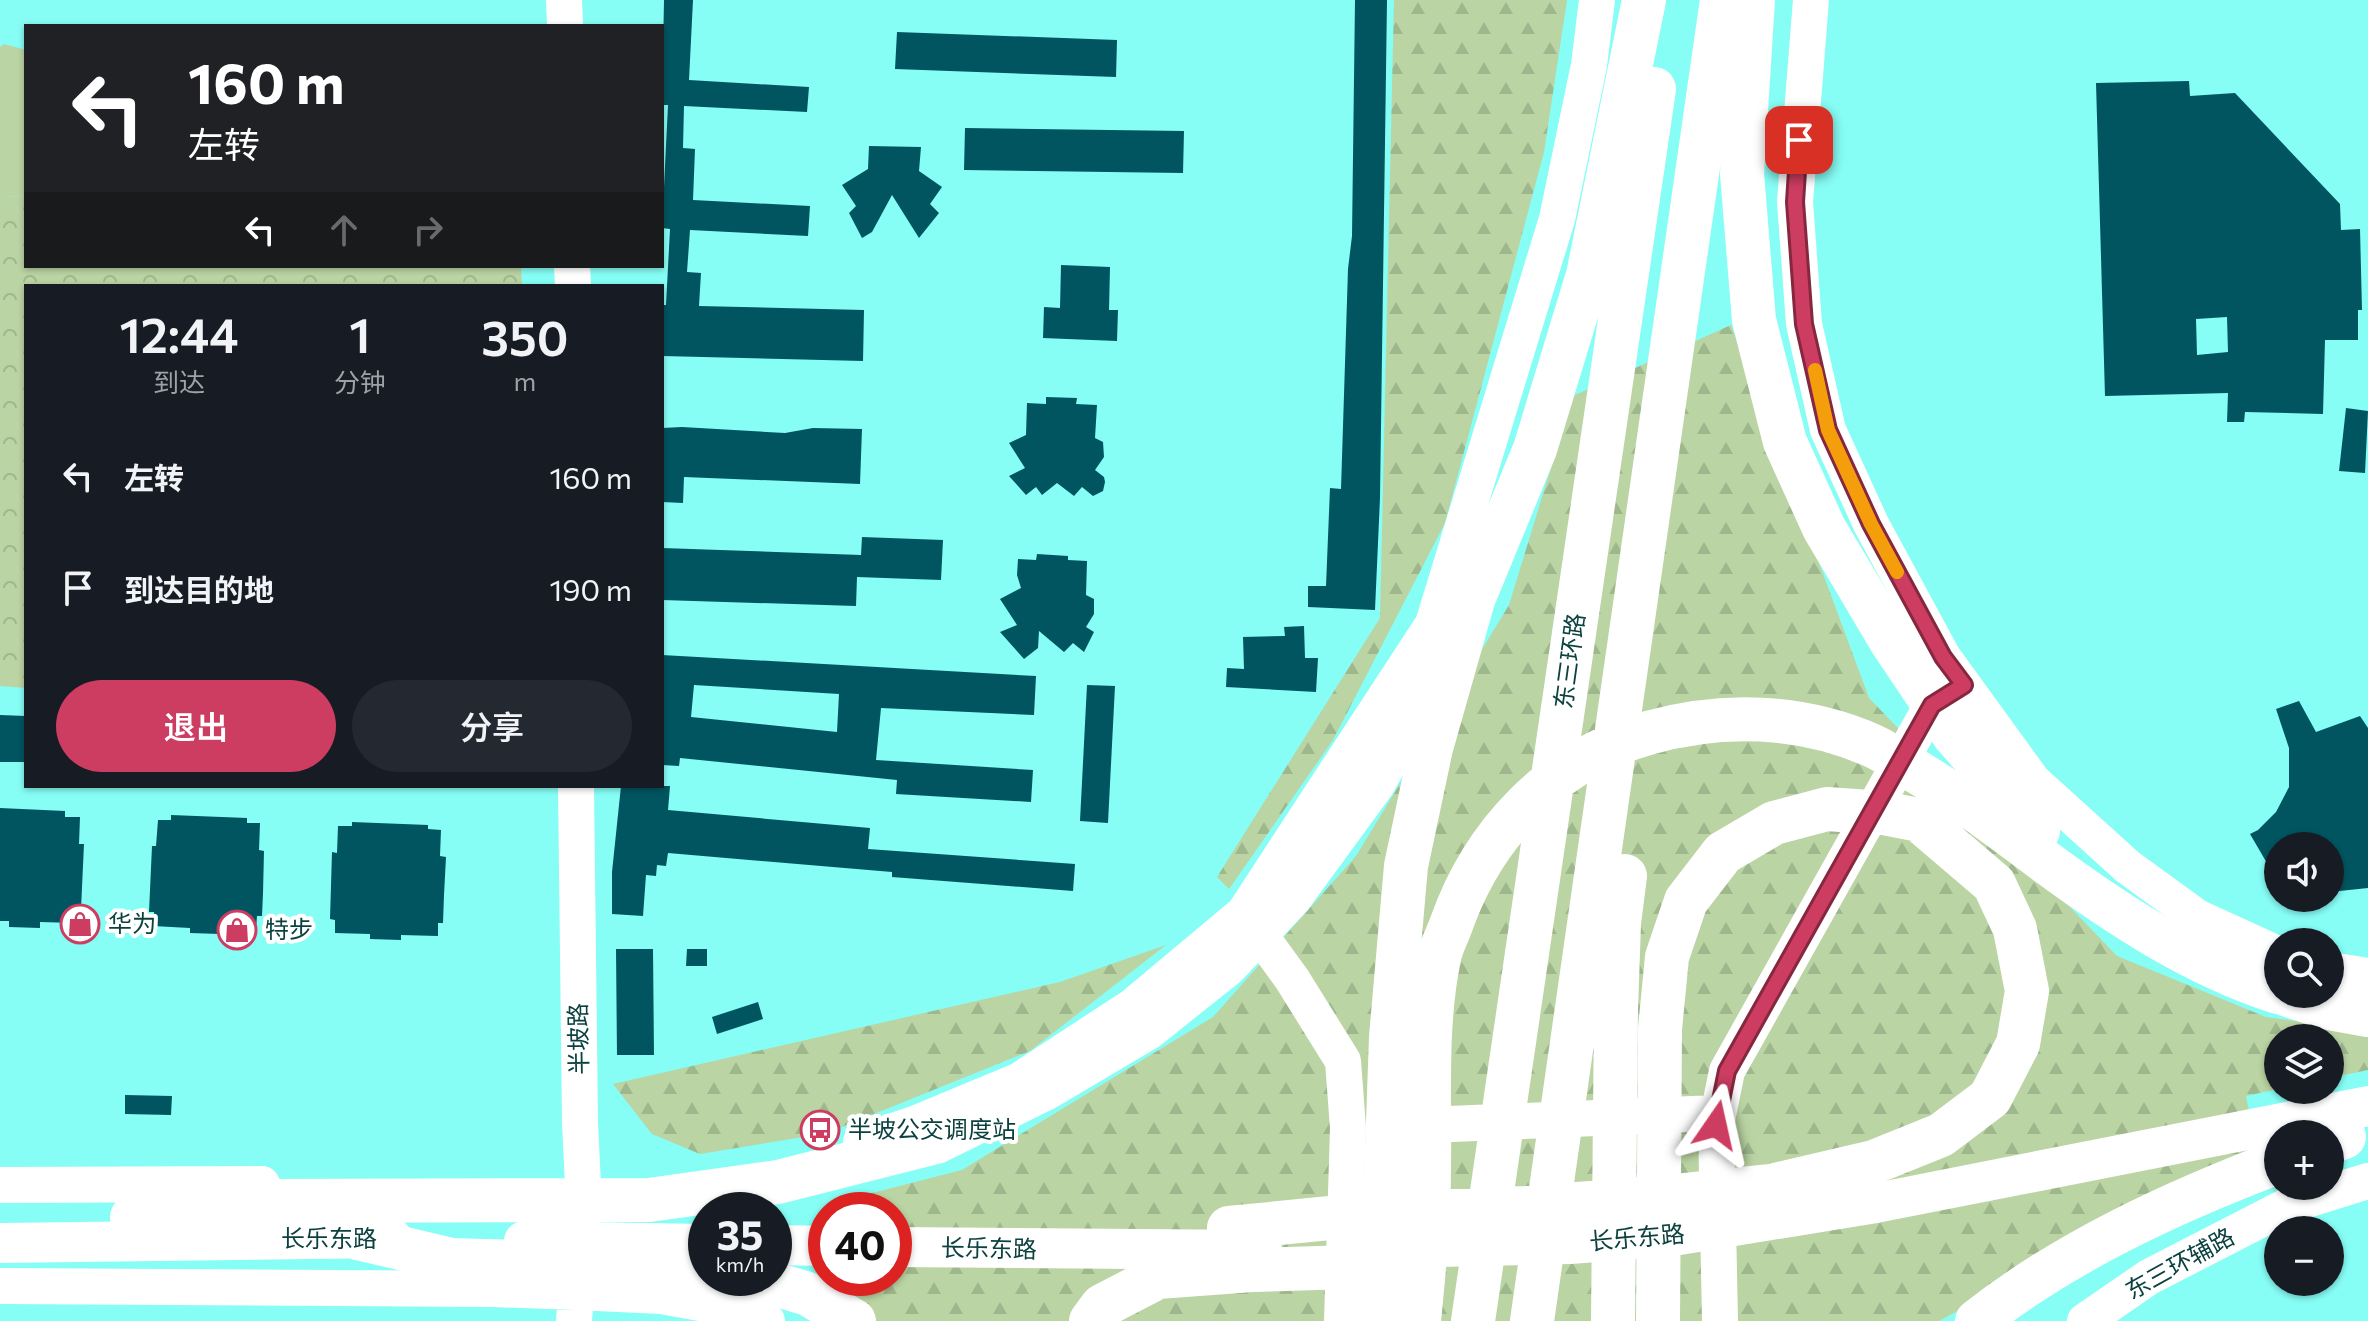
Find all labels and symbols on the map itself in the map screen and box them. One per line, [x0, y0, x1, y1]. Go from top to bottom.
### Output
pin [1765, 106, 1833, 174]
street label: 东三环路 [1547, 611, 1590, 710]
shop icon: 华为 [59, 903, 101, 945]
place label: 华为 [108, 908, 156, 937]
shop icon: 特步 [216, 909, 258, 951]
place label: 特步 [265, 914, 313, 943]
street label: 半坡路 [562, 1003, 593, 1075]
position arrow [1674, 1083, 1758, 1167]
bus stop icon: 半坡公交调度站 [799, 1109, 841, 1151]
place label: 半坡公交调度站 [848, 1114, 1016, 1143]
speed limit sign: 40 [808, 1192, 912, 1296]
street label: 长乐东路 [1588, 1218, 1686, 1255]
street label: 东三环辅路 [2120, 1221, 2239, 1304]
street label: 长乐东路 [281, 1223, 377, 1252]
street label: 长乐东路 [941, 1232, 1037, 1263]

